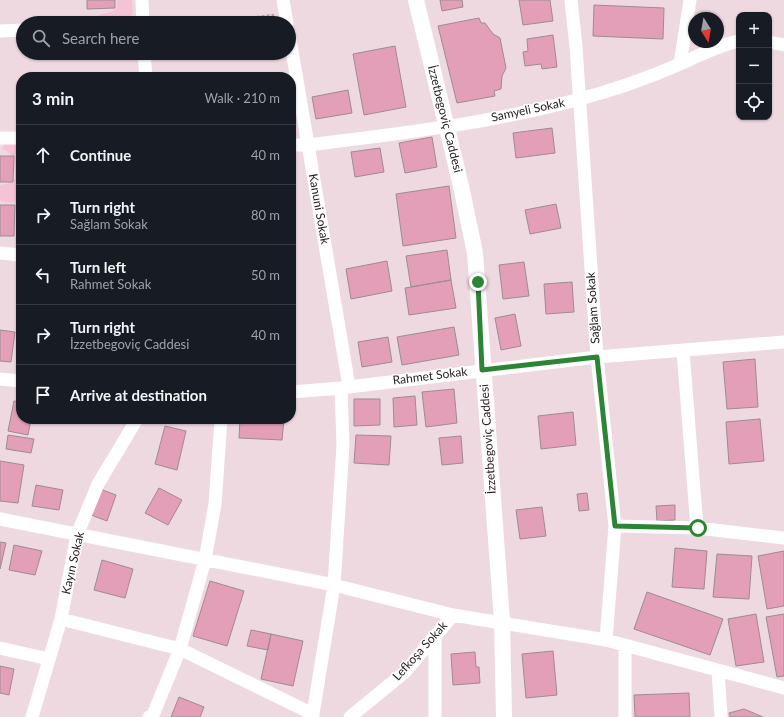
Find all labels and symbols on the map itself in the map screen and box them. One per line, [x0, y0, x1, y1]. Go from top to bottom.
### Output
north arrow [688, 12, 724, 48]
street label: İzzetbegoviç Caddesi [425, 64, 466, 174]
street label: Samyeli Sokak [490, 94, 567, 125]
street label: Kanuni Sokak [306, 172, 333, 246]
street label: Sağlam Sokak [582, 271, 602, 344]
route end [469, 273, 487, 291]
street label: Rahmet Sokak [392, 363, 469, 388]
street label: İzzetbegoviç Caddesi [476, 383, 499, 494]
route start [689, 519, 707, 537]
street label: Kayın Sokak [58, 529, 87, 596]
street label: Lefkoşa Sokak [389, 617, 451, 683]

